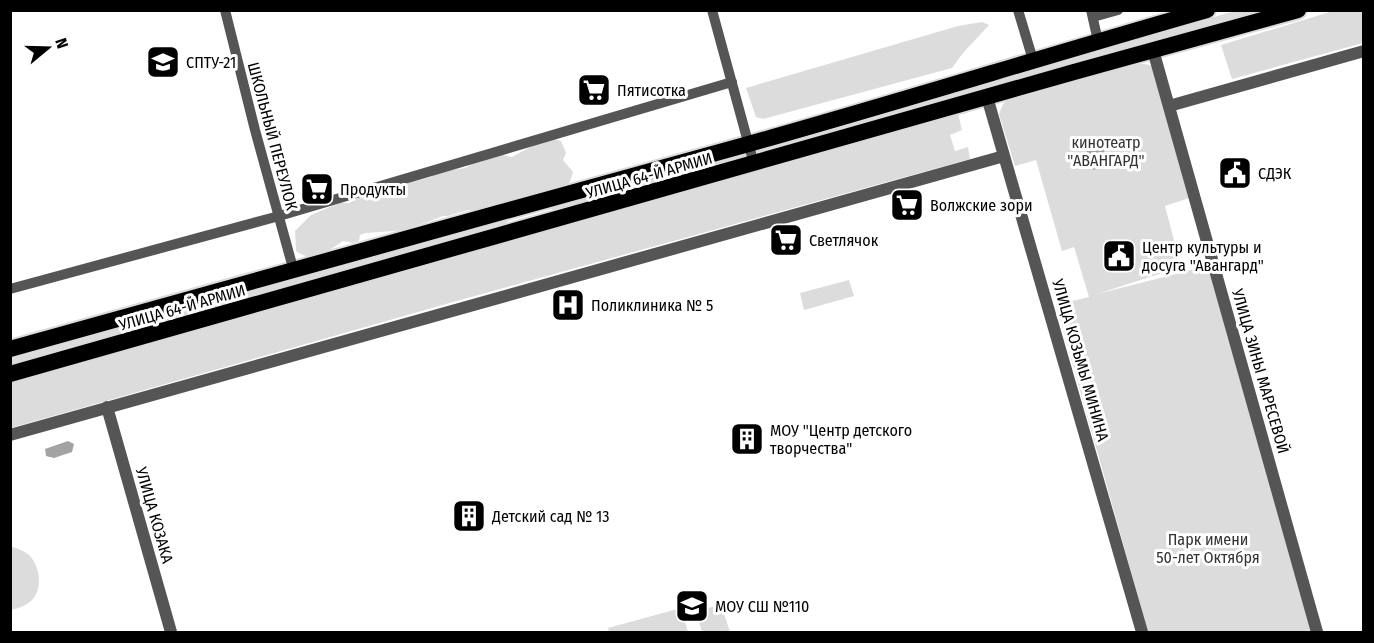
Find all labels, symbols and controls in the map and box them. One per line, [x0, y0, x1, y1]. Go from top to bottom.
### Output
north arrow [18, 18, 78, 78]
text: N [51, 36, 72, 51]
school or university icon: СПТУ-21 [145, 44, 181, 80]
place label: СПТУ-21 [186, 53, 236, 72]
street label: ШКОЛЬНЫЙ ПЕРЕУЛОК [244, 60, 302, 213]
supermarket icon: Пятисотка [576, 72, 612, 108]
place label: Пятисотка [617, 81, 686, 100]
park label: кинотеатр "АВАНГАРД" [1067, 133, 1145, 170]
street label: УЛИЦА 64-Й АРМИИ [583, 148, 715, 203]
public building icon: СДЭК [1217, 155, 1253, 191]
place label: СДЭК [1258, 164, 1292, 183]
supermarket icon: Продукты [299, 171, 335, 207]
place label: Продукты [340, 180, 406, 199]
supermarket icon: Волжские зори [889, 187, 925, 223]
place label: Волжские зори [930, 196, 1033, 215]
supermarket icon: Светлячок [768, 222, 804, 258]
place label: Светлячок [809, 231, 879, 250]
public building icon: Центр культуры и досуга "Авангард" [1101, 238, 1137, 274]
place label: Центр культуры и досуга "Авангард" [1142, 238, 1264, 275]
street label: УЛИЦА КОЗЬМЫ МИНИНА [1048, 276, 1113, 444]
street label: УЛИЦА 64-Й АРМИИ [116, 280, 248, 335]
street label: УЛИЦА ЗИНЫ МАРЕСЕВОЙ [1228, 286, 1293, 456]
hospital icon: Поликлиника № 5 [550, 287, 586, 323]
place label: Поликлиника № 5 [591, 296, 713, 315]
building icon: МОУ "Центр детского творчества" [729, 421, 765, 457]
place label: МОУ "Центр детского творчества" [770, 421, 912, 458]
street label: УЛИЦА КОЗАКА [131, 464, 177, 566]
building icon: Детский сад № 13 [451, 498, 487, 534]
place label: Детский сад № 13 [491, 507, 610, 526]
park label: Парк имени 50-лет Октября [1156, 530, 1260, 567]
school or university icon: МОУ СШ №110 [674, 588, 710, 624]
place label: МОУ СШ №110 [715, 597, 809, 616]

